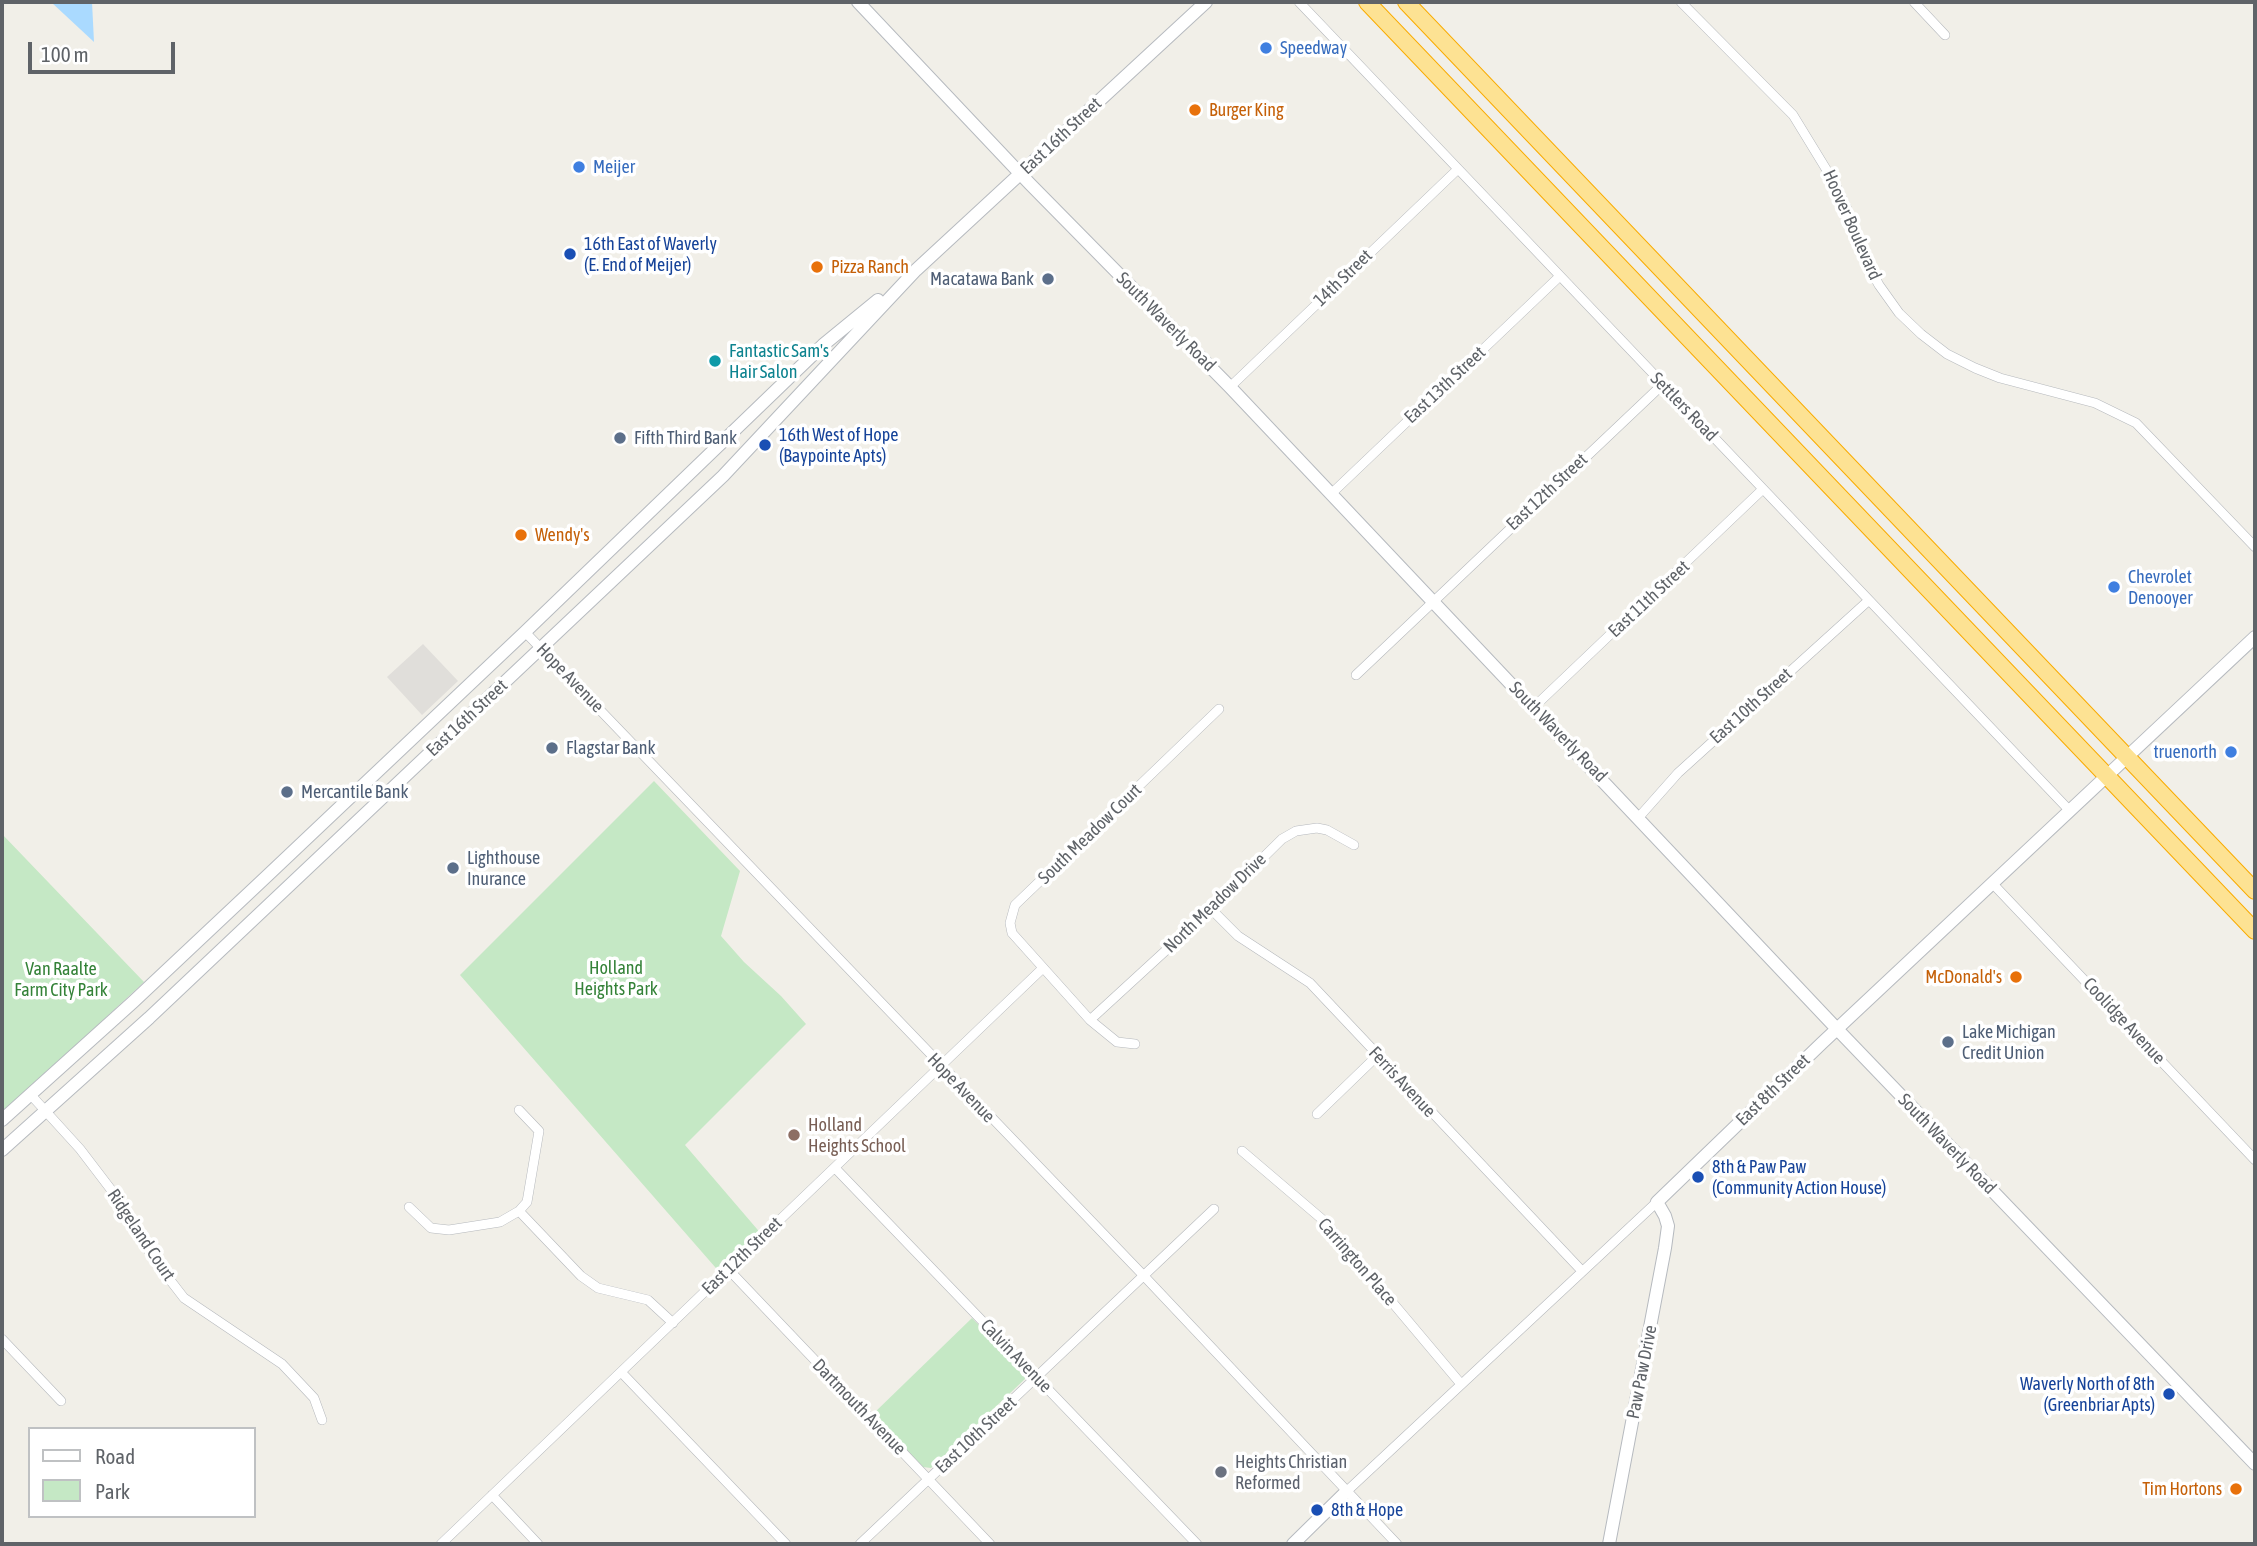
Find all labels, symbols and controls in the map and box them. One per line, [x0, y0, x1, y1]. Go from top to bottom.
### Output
scale bar [32, 28, 178, 72]
place label: Speedway [1280, 37, 1347, 59]
marker: Speedway [1258, 40, 1274, 56]
text: 100 m [41, 42, 89, 66]
street label: East 16th Street [1016, 93, 1106, 179]
place label: Burger King [1209, 99, 1284, 121]
marker: Burger King [1187, 102, 1203, 118]
place label: Meijer [593, 156, 635, 178]
marker: Meijer [571, 159, 587, 175]
street label: Hoover Boulevard [1818, 167, 1886, 283]
place label: 16th East of Waverly (E. End of Meijer) [584, 233, 717, 276]
street label: 14th Street [1309, 245, 1377, 311]
marker: 16th East of Waverly (E. End of Meijer) [562, 246, 578, 262]
place label: Pizza Ranch [831, 256, 909, 278]
marker: Pizza Ranch [809, 259, 825, 275]
place label: Macatawa Bank [930, 268, 1034, 290]
street label: South Waverly Road [1112, 268, 1220, 376]
marker: Macatawa Bank [1040, 271, 1056, 287]
place label: Fantastic Sam's Hair Salon [729, 340, 829, 382]
street label: East 13th Street [1400, 342, 1490, 428]
marker: Fantastic Sam's Hair Salon [707, 353, 723, 369]
street label: Settlers Road [1646, 368, 1722, 446]
place label: 16th West of Hope (Baypointe Apts) [779, 424, 899, 466]
place label: Fifth Third Bank [634, 427, 737, 449]
marker: Fifth Third Bank [612, 430, 628, 446]
marker: 16th West of Hope (Baypointe Apts) [757, 437, 773, 453]
street label: East 12th Street [1502, 449, 1592, 535]
place label: Wendy's [535, 524, 590, 546]
marker: Wendy's [513, 527, 529, 543]
street label: East 11th Street [1604, 556, 1694, 642]
place label: Chevrolet Denooyer [2128, 566, 2192, 608]
marker: Chevrolet Denooyer [2106, 579, 2122, 595]
street label: Hope Avenue [532, 639, 608, 717]
street label: East 10th Street [1706, 664, 1796, 748]
street label: East 16th Street [422, 675, 512, 761]
street label: South Waverly Road [1505, 677, 1611, 787]
place label: Flagstar Bank [566, 737, 655, 759]
marker: Flagstar Bank [544, 740, 560, 756]
place label: truenorth [2153, 741, 2217, 763]
marker: truenorth [2223, 744, 2239, 760]
street label: South Meadow Court [1034, 779, 1146, 889]
place label: Mercantile Bank [301, 781, 408, 803]
marker: Mercantile Bank [279, 784, 295, 800]
place label: Lighthouse Inurance [467, 847, 540, 890]
street label: North Meadow Drive [1159, 849, 1271, 957]
marker: Lighthouse Inurance [445, 860, 461, 876]
park label: Holland Heights Park [574, 957, 658, 1000]
park label: Van Raalte Farm City Park [14, 958, 108, 1000]
place label: McDonald's [1925, 966, 2002, 988]
marker: McDonald's [2008, 969, 2024, 985]
street label: Coolidge Avenue [2078, 973, 2170, 1069]
place label: Lake Michigan Credit Union [1962, 1021, 2056, 1064]
marker: Lake Michigan Credit Union [1940, 1034, 1956, 1050]
street label: Ferris Avenue [1364, 1042, 1440, 1122]
street label: Hope Avenue [923, 1049, 999, 1127]
street label: East 8th Street [1732, 1049, 1814, 1131]
street label: South Waverly Road [1894, 1089, 2000, 1199]
place label: Holland Heights School [808, 1114, 906, 1156]
marker: Holland Heights School [786, 1127, 802, 1143]
place label: 8th & Paw Paw (Community Action House) [1712, 1156, 1886, 1198]
marker: 8th & Paw Paw (Community Action House) [1690, 1169, 1706, 1185]
street label: Ridgeland Court [103, 1185, 179, 1285]
street label: East 12th Street [698, 1213, 786, 1299]
street label: Carrington Place [1313, 1214, 1401, 1310]
street label: Calvin Avenue [976, 1315, 1056, 1397]
street label: Paw Paw Drive [1622, 1323, 1662, 1421]
street label: Dartmouth Avenue [808, 1355, 910, 1459]
place label: Waverly North of 8th (Greenbriar Apts) [2020, 1373, 2155, 1416]
marker: Waverly North of 8th (Greenbriar Apts) [2161, 1386, 2177, 1402]
street label: East 10th Street [931, 1392, 1021, 1478]
legend [28, 1427, 256, 1518]
text: Road [95, 1444, 135, 1468]
place label: Heights Christian Reformed [1235, 1451, 1347, 1494]
marker: Heights Christian Reformed [1213, 1464, 1229, 1480]
place label: Tim Hortons [2142, 1478, 2222, 1500]
text: Park [95, 1479, 130, 1503]
marker: Tim Hortons [2228, 1481, 2244, 1497]
place label: 8th & Hope [1331, 1499, 1403, 1521]
marker: 8th & Hope [1309, 1502, 1325, 1518]

